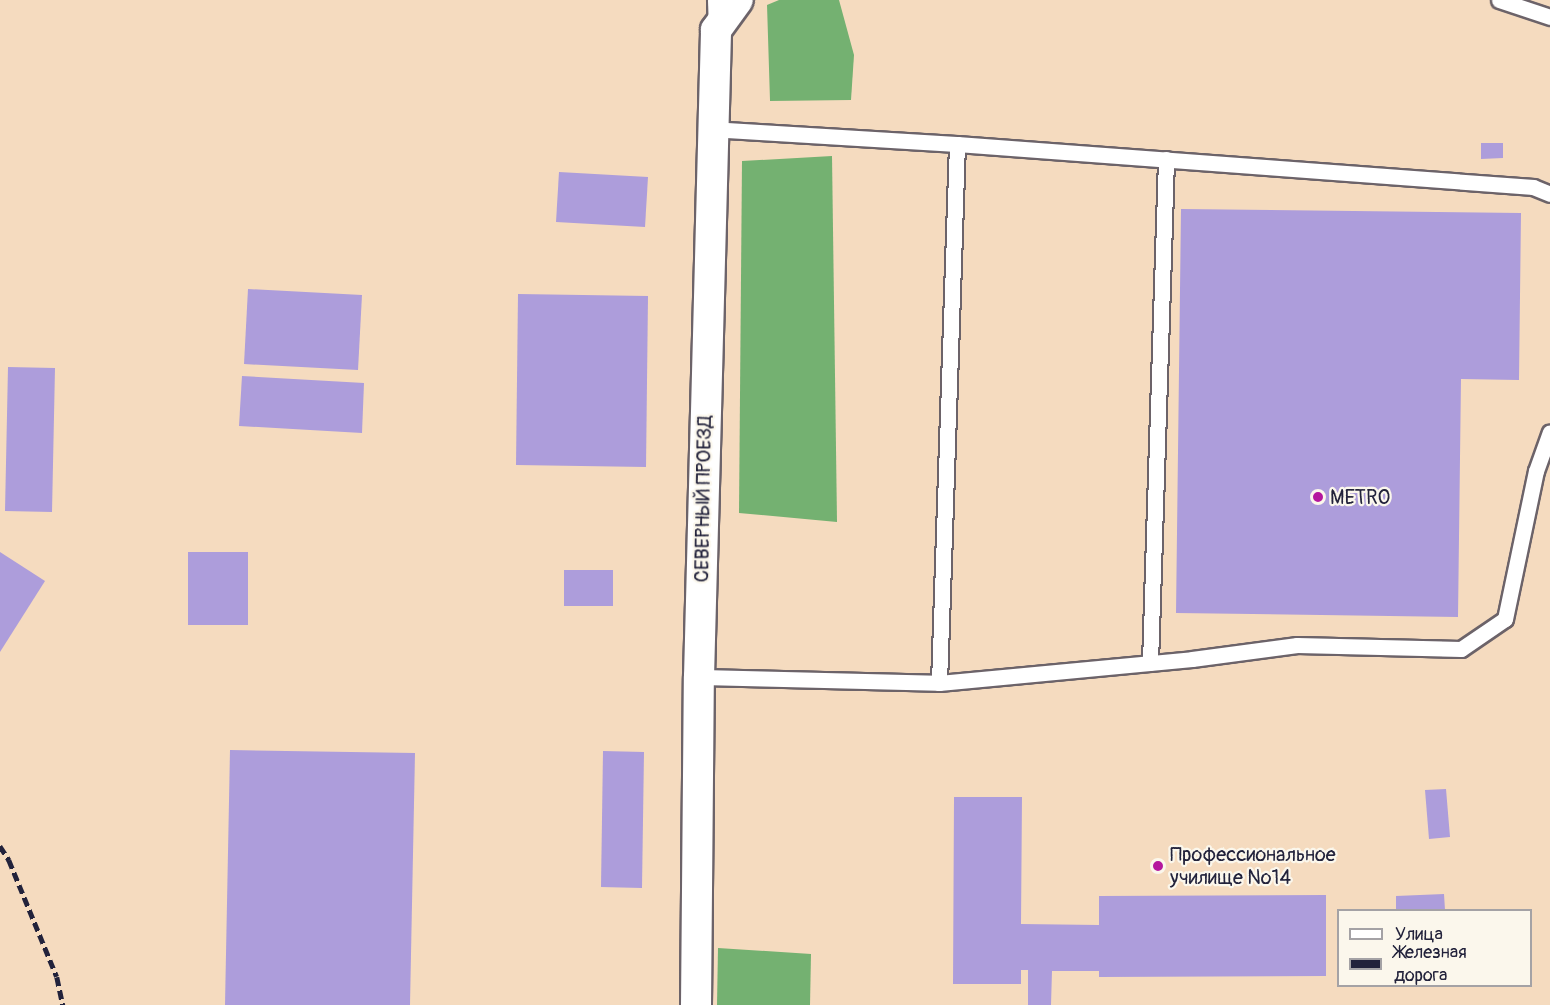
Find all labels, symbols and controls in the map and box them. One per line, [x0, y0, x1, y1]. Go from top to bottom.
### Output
street label: СЕВЕРНЫЙ ПРОЕЗД [690, 415, 716, 583]
place label: METRO [1330, 485, 1390, 509]
marker: METRO [1311, 490, 1325, 504]
place label: Профессиональное училище №14 [1170, 843, 1336, 890]
marker: Профессиональное училище №14 [1151, 859, 1165, 873]
legend [1337, 909, 1532, 987]
text: Улица [1395, 923, 1443, 946]
text: Железная дорога [1394, 941, 1467, 987]

